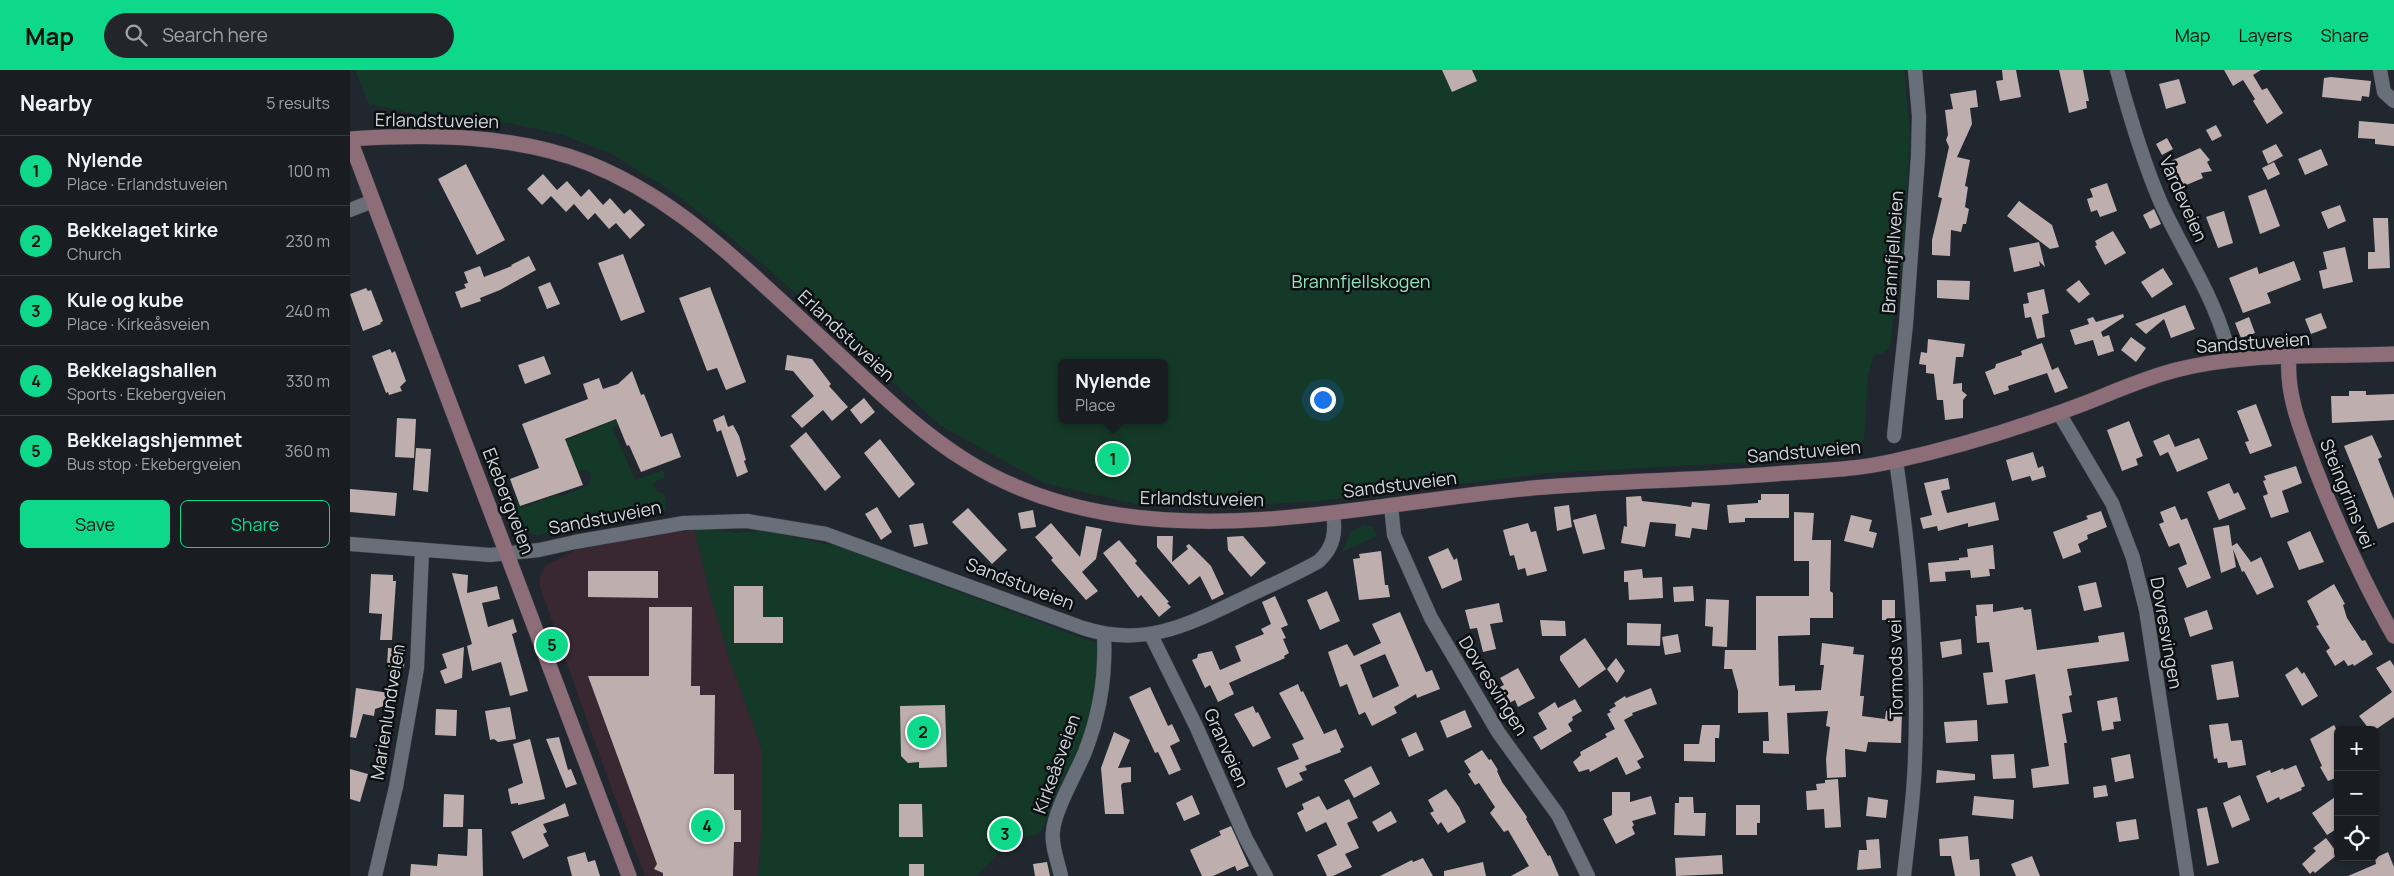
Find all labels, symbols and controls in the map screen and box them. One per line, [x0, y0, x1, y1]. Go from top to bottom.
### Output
search box [104, 13, 454, 58]
text: Map [25, 19, 74, 52]
icon: search [122, 21, 150, 49]
text: Search here [162, 22, 268, 48]
text: Map [2175, 23, 2210, 47]
text: Layers [2238, 23, 2292, 47]
text: Share [2320, 23, 2369, 47]
text: Nearby [20, 89, 92, 117]
text: 5 results [266, 92, 330, 114]
street label: Erlandstuveien [375, 107, 499, 133]
text: Nylende [67, 147, 143, 173]
street label: Vardeveien [2154, 152, 2214, 245]
text: 1 [32, 160, 40, 182]
text: 100 m [287, 160, 330, 182]
text: Place · Erlandstuveien [67, 173, 228, 195]
street label: Brannfjellveien [1876, 190, 1908, 314]
text: Bekkelaget kirke [67, 217, 218, 243]
text: 2 [31, 230, 41, 252]
text: 230 m [286, 230, 330, 252]
text: Church [67, 243, 121, 265]
park label: Brannfjellskogen [1292, 269, 1430, 293]
street label: Erlandstuveien [793, 284, 900, 386]
text: Kule og kube [67, 287, 184, 313]
text: 3 [31, 300, 41, 322]
text: 240 m [285, 300, 330, 322]
text: Place · Kirkeåsveien [67, 313, 210, 335]
street label: Sandstuveien [2195, 326, 2311, 358]
text: Bekkelagshallen [67, 357, 217, 383]
popup [1058, 359, 1168, 424]
text: Nylende [1075, 368, 1151, 394]
text: 4 [31, 370, 41, 392]
text: 330 m [286, 370, 330, 392]
text: Sports · Ekebergveien [67, 383, 226, 405]
your location [1310, 387, 1336, 413]
text: Place [1075, 394, 1115, 416]
text: Bekkelagshjemmet [67, 427, 243, 453]
street label: Sandstuveien [1746, 434, 1862, 468]
street label: Steingrims vei [2315, 435, 2381, 552]
text: 5 [31, 440, 41, 462]
text: 360 m [285, 440, 330, 462]
pin: 1 [1097, 440, 1129, 478]
street label: Ekebergveien [478, 444, 540, 557]
text: Bus stop · Ekebergveien [67, 453, 241, 475]
street label: Sandstuveien [1342, 465, 1458, 503]
street label: Erlandstuveien [1140, 485, 1264, 511]
street label: Sandstuveien [546, 494, 663, 540]
button: Save [20, 500, 170, 548]
button: Share [180, 500, 330, 548]
street label: Sandstuveien [963, 551, 1078, 615]
street label: Dovresvingen [2145, 575, 2189, 691]
street label: Tormods vei [1882, 619, 1908, 719]
pin: 5 [536, 626, 568, 664]
street label: Dovresvingen [1454, 631, 1534, 740]
street label: Marienlundveien [364, 642, 410, 782]
street label: Granveien [1199, 704, 1255, 791]
street label: Kirkeåsveien [1027, 711, 1085, 817]
pin: 2 [907, 713, 939, 751]
map controls [2334, 726, 2379, 861]
button: + [2334, 726, 2379, 771]
button: − [2334, 771, 2379, 816]
pin: 4 [691, 807, 723, 845]
pin: 3 [989, 815, 1021, 853]
button: locate [2334, 816, 2379, 861]

